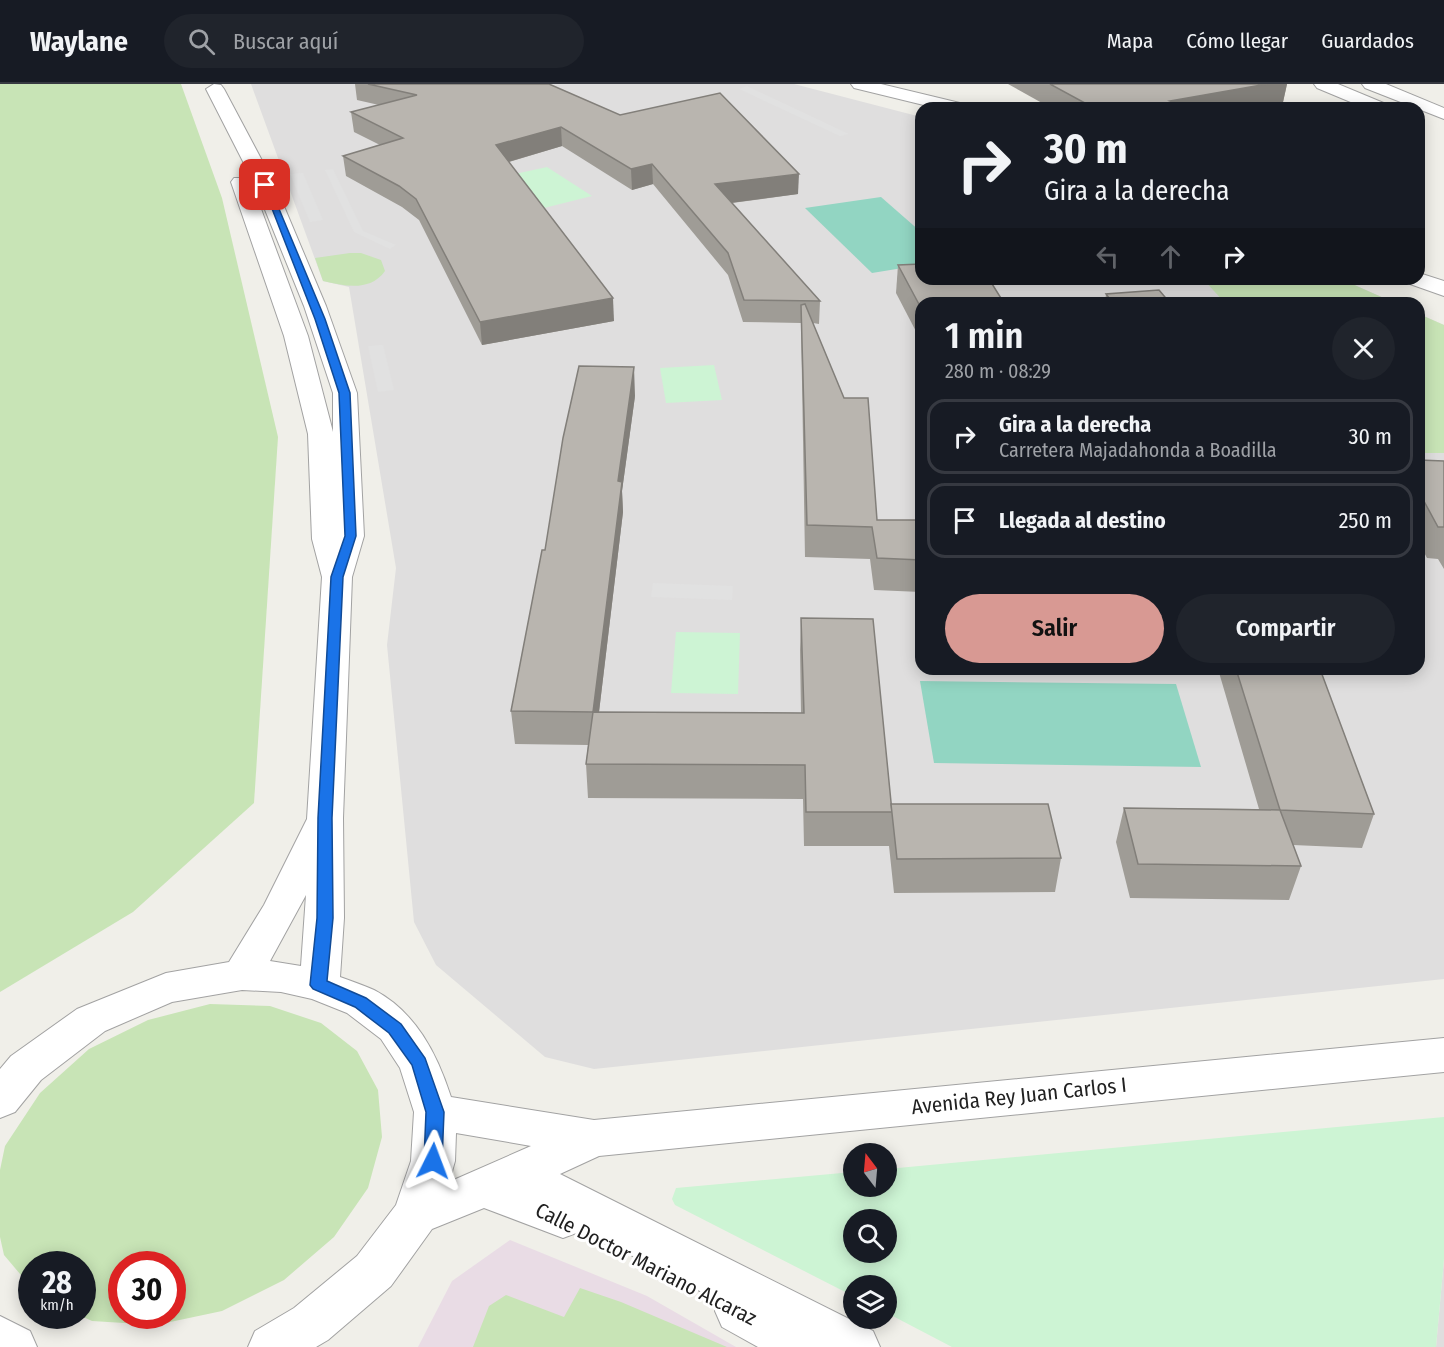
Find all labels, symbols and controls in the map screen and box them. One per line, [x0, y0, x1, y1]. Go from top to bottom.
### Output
search box [164, 14, 584, 68]
text: Waylane [30, 25, 128, 58]
icon: search [185, 25, 218, 58]
text: Buscar aquí [233, 28, 338, 55]
text: Mapa [1107, 28, 1153, 54]
text: Cómo llegar [1186, 28, 1288, 54]
text: Guardados [1321, 28, 1414, 54]
text: 30 m [1044, 124, 1128, 174]
icon: right [945, 126, 1023, 204]
pin [239, 159, 290, 210]
icon: arrive [248, 168, 281, 201]
text: Gira a la derecha [1044, 175, 1229, 207]
icon: left [1091, 240, 1124, 273]
icon: ahead [1154, 240, 1187, 273]
icon: right [1217, 240, 1250, 273]
text: 1 min [945, 314, 1023, 358]
button: close [1332, 317, 1395, 380]
text: 280 m · 08:29 [945, 359, 1051, 383]
text: Gira a la derecha [999, 411, 1151, 438]
icon: right [948, 420, 981, 453]
text: 30 m [1349, 423, 1392, 450]
text: Carretera Majadahonda a Boadilla [999, 438, 1277, 462]
icon: arrive [948, 504, 981, 537]
text: Llegada al destino [999, 507, 1166, 534]
text: 250 m [1339, 507, 1392, 534]
button: Salir [945, 594, 1164, 663]
button: Compartir [1176, 594, 1395, 663]
street label: Avenida Rey Juan Carlos I [910, 1072, 1128, 1120]
position arrow [401, 1129, 465, 1193]
north arrow [843, 1143, 897, 1197]
map controls [843, 1143, 897, 1329]
street label: Calle Doctor Mariano Alcaraz [531, 1197, 761, 1331]
button: search [843, 1209, 897, 1263]
speed limit sign: 30 [108, 1251, 186, 1329]
text: 28 [42, 1265, 72, 1301]
button: layers [843, 1275, 897, 1329]
text: km/h [40, 1296, 74, 1314]

